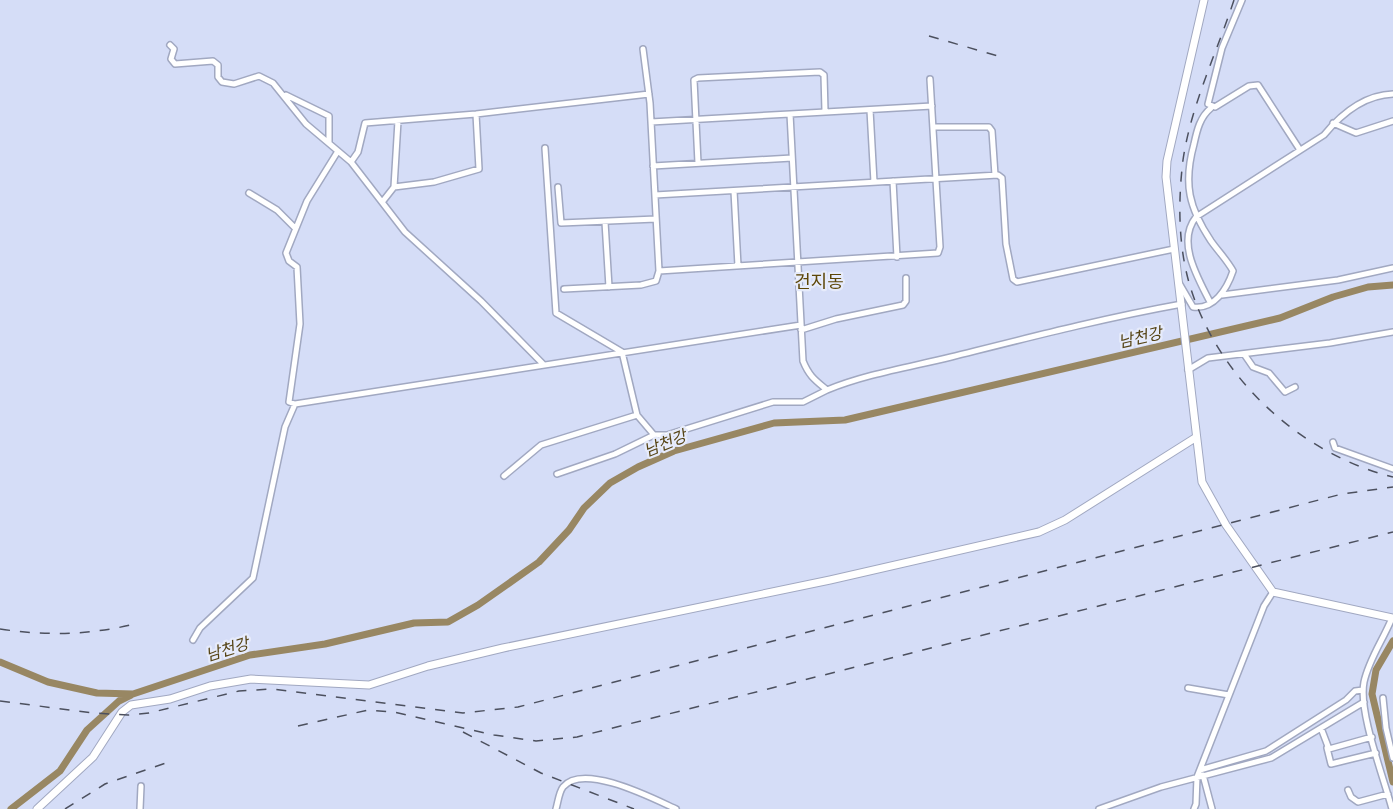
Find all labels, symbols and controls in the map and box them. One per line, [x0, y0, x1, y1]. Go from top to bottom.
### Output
district label: 건지동 [794, 270, 844, 292]
water label: 남천강 [1116, 322, 1166, 351]
water label: 남천강 [641, 425, 691, 460]
water label: 남천강 [203, 632, 253, 664]

